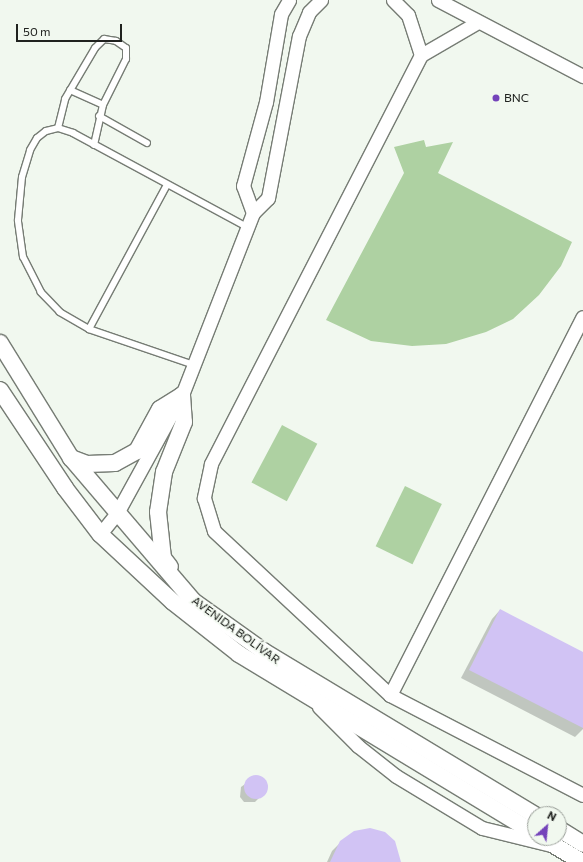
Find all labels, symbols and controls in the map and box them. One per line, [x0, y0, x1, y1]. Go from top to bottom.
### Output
scale bar [18, 16, 124, 42]
text: 50 m [23, 24, 51, 38]
place label: BNC [504, 91, 529, 105]
marker: BNC [491, 93, 501, 103]
street label: AVENIDA BOLÍVAR [189, 593, 283, 667]
north arrow [527, 806, 567, 846]
text: N [546, 808, 559, 823]

